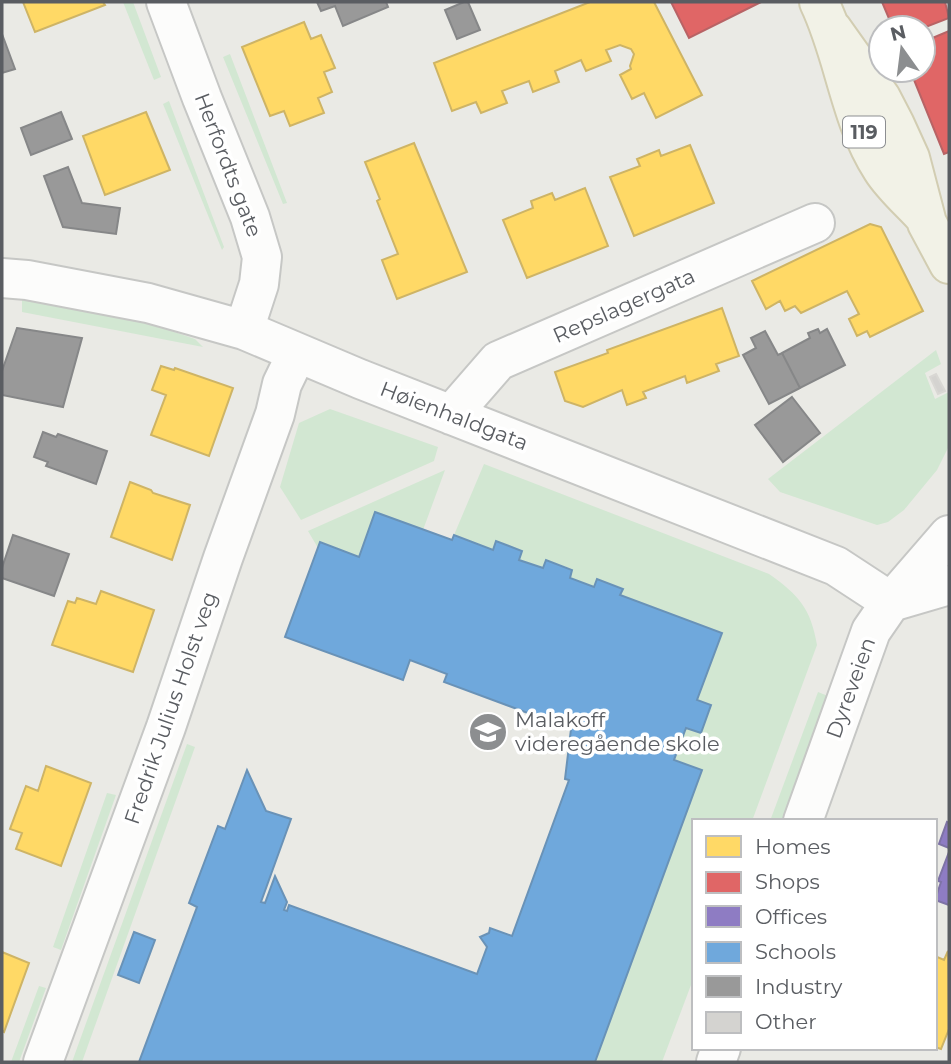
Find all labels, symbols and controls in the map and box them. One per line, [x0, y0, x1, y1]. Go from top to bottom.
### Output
north arrow [867, 14, 937, 84]
text: N [888, 20, 908, 46]
street label: Herfordts gate [189, 89, 267, 240]
road number: 119 [843, 116, 885, 148]
street label: Repslagergata [549, 263, 699, 348]
street label: Høienhaldgata [377, 376, 532, 455]
street label: Fredrik Julius Holst veg [119, 588, 222, 827]
street label: Dyreveien [821, 634, 880, 742]
place label: Malakoff videregående skole [515, 707, 720, 756]
school or university icon: Malakoff videregående skole [467, 711, 509, 753]
legend [692, 819, 937, 1050]
text: Homes [755, 834, 830, 859]
text: Shops [755, 869, 820, 894]
text: Offices [755, 904, 827, 929]
text: Schools [755, 939, 836, 964]
text: Industry [755, 974, 843, 999]
text: Other [755, 1009, 817, 1034]

